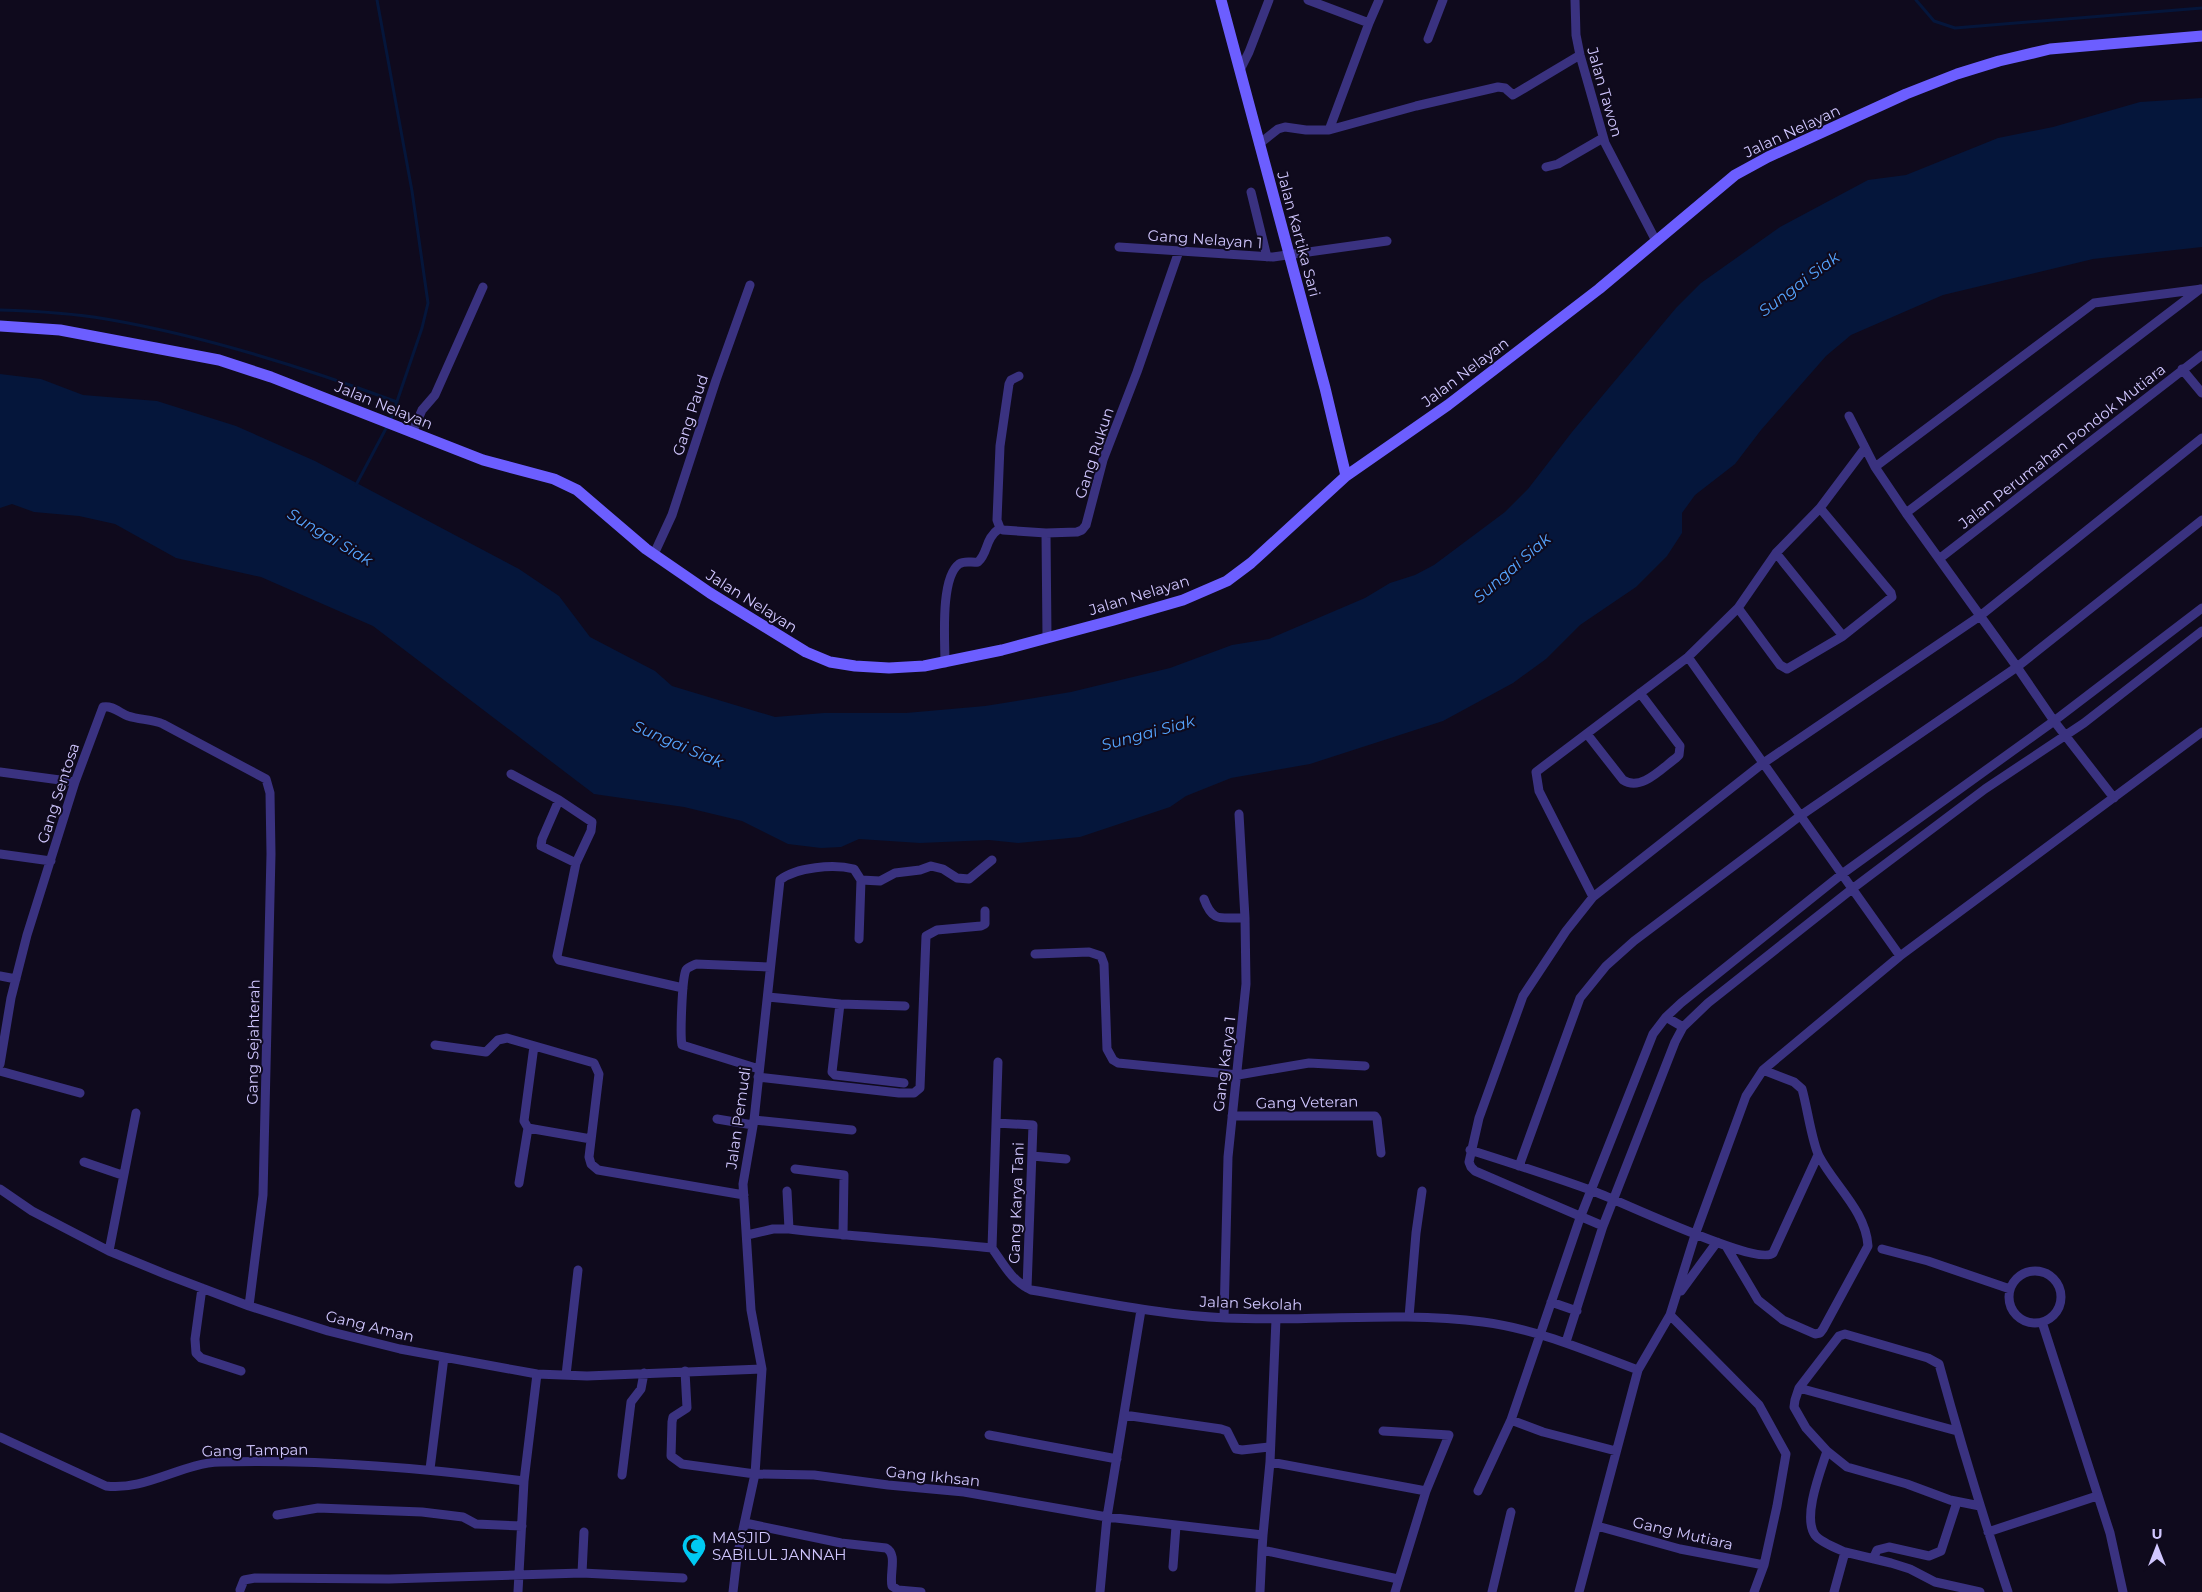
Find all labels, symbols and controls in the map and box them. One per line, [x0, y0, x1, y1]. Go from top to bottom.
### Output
street label: Jalan Tawon [1583, 44, 1627, 139]
street label: Jalan Nelayan [1740, 100, 1843, 162]
street label: Jalan Kartika Sari [1273, 168, 1325, 299]
street label: Gang Nelayan 1 [1147, 226, 1263, 252]
water label: Sungai Siak [1755, 247, 1844, 321]
street label: Jalan Nelayan [1417, 333, 1512, 411]
street label: Jalan Perumahan Pondok Mutiara [1954, 359, 2169, 533]
street label: Gang Paud [668, 372, 712, 458]
street label: Jalan Nelayan [331, 376, 436, 433]
street label: Gang Rukun [1070, 405, 1118, 501]
water label: Sungai Siak [284, 504, 377, 571]
water label: Sungai Siak [1469, 528, 1556, 607]
street label: Jalan Nelayan [702, 565, 801, 637]
street label: Jalan Nelayan [1086, 571, 1192, 620]
water label: Sungai Siak [1099, 711, 1198, 755]
water label: Sungai Siak [630, 716, 727, 772]
street label: Gang Sentosa [33, 740, 83, 846]
street label: Gang Sejahterah [242, 979, 264, 1105]
street label: Gang Karya 1 [1209, 1015, 1239, 1113]
street label: Jalan Pemudi [721, 1066, 755, 1171]
street label: Gang Veteran [1255, 1092, 1359, 1112]
street label: Gang Karya Tani [1004, 1142, 1028, 1264]
street label: Jalan Sekolah [1198, 1292, 1303, 1314]
street label: Gang Aman [324, 1306, 416, 1346]
street label: Gang Tampan [201, 1440, 309, 1460]
street label: Gang Ikhsan [885, 1462, 981, 1490]
street label: Gang Mutiara [1631, 1512, 1735, 1554]
north arrow [2132, 1522, 2182, 1572]
text: U [2151, 1525, 2163, 1543]
place label: MASJID SABILUL JANNAH [712, 1528, 847, 1564]
mosque icon: MASJID SABILUL JANNAH [681, 1533, 707, 1567]

